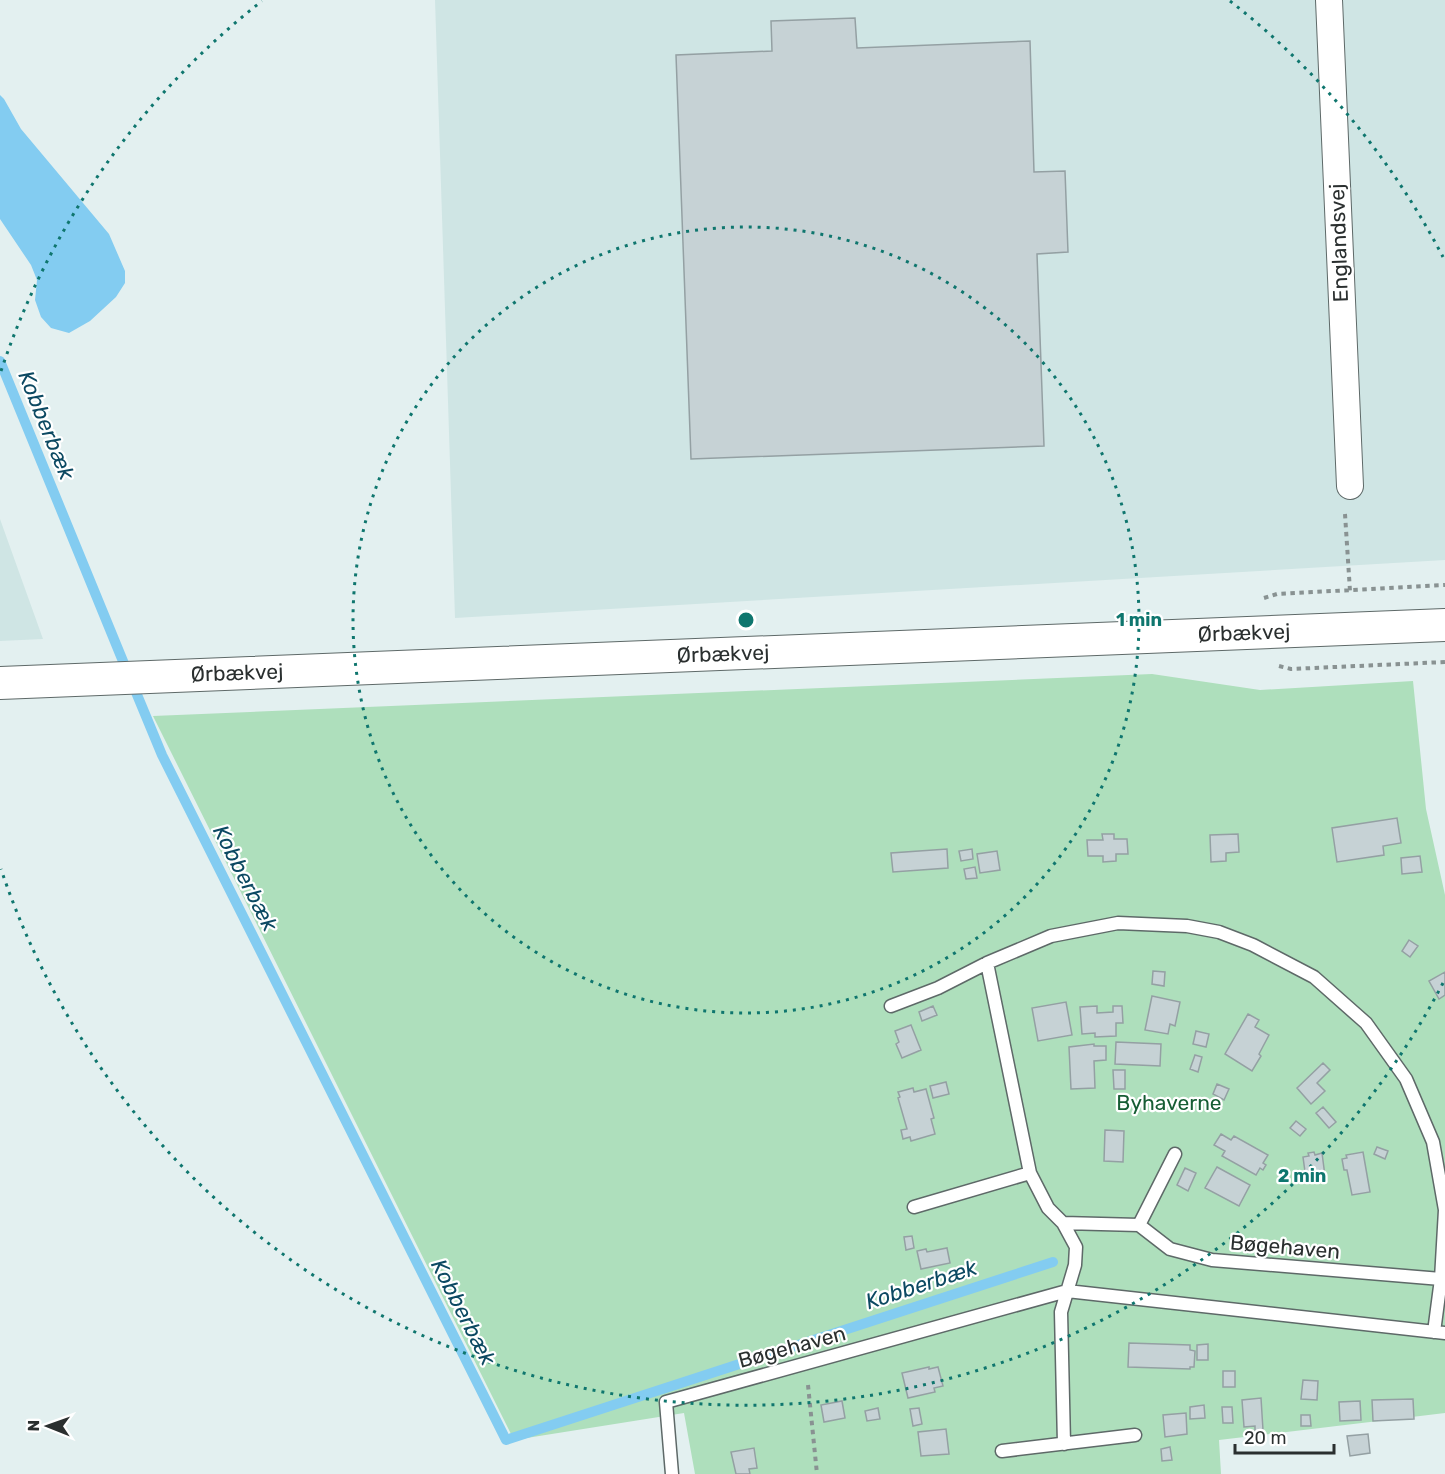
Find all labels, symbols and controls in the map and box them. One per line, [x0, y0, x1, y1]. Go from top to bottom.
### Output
street label: Englandsvej [1324, 183, 1353, 303]
water label: Kobberbæk [12, 367, 81, 484]
text: 1 min [1116, 609, 1162, 631]
centre of rings [736, 610, 756, 630]
street label: Ørbækvej [1197, 618, 1291, 647]
street label: Ørbækvej [676, 639, 770, 668]
street label: Ørbækvej [190, 658, 284, 687]
water label: Kobberbæk [207, 821, 284, 936]
park label: Byhaverne [1116, 1090, 1222, 1115]
text: 2 min [1278, 1165, 1326, 1187]
street label: Bøgehaven [1229, 1229, 1341, 1264]
water label: Kobberbæk [862, 1254, 981, 1315]
water label: Kobberbæk [425, 1255, 502, 1370]
street label: Bøgehaven [735, 1320, 848, 1373]
north arrow [18, 1396, 78, 1456]
scale bar [1235, 1417, 1334, 1455]
text: N [24, 1420, 43, 1432]
text: 20 m [1244, 1427, 1286, 1449]

